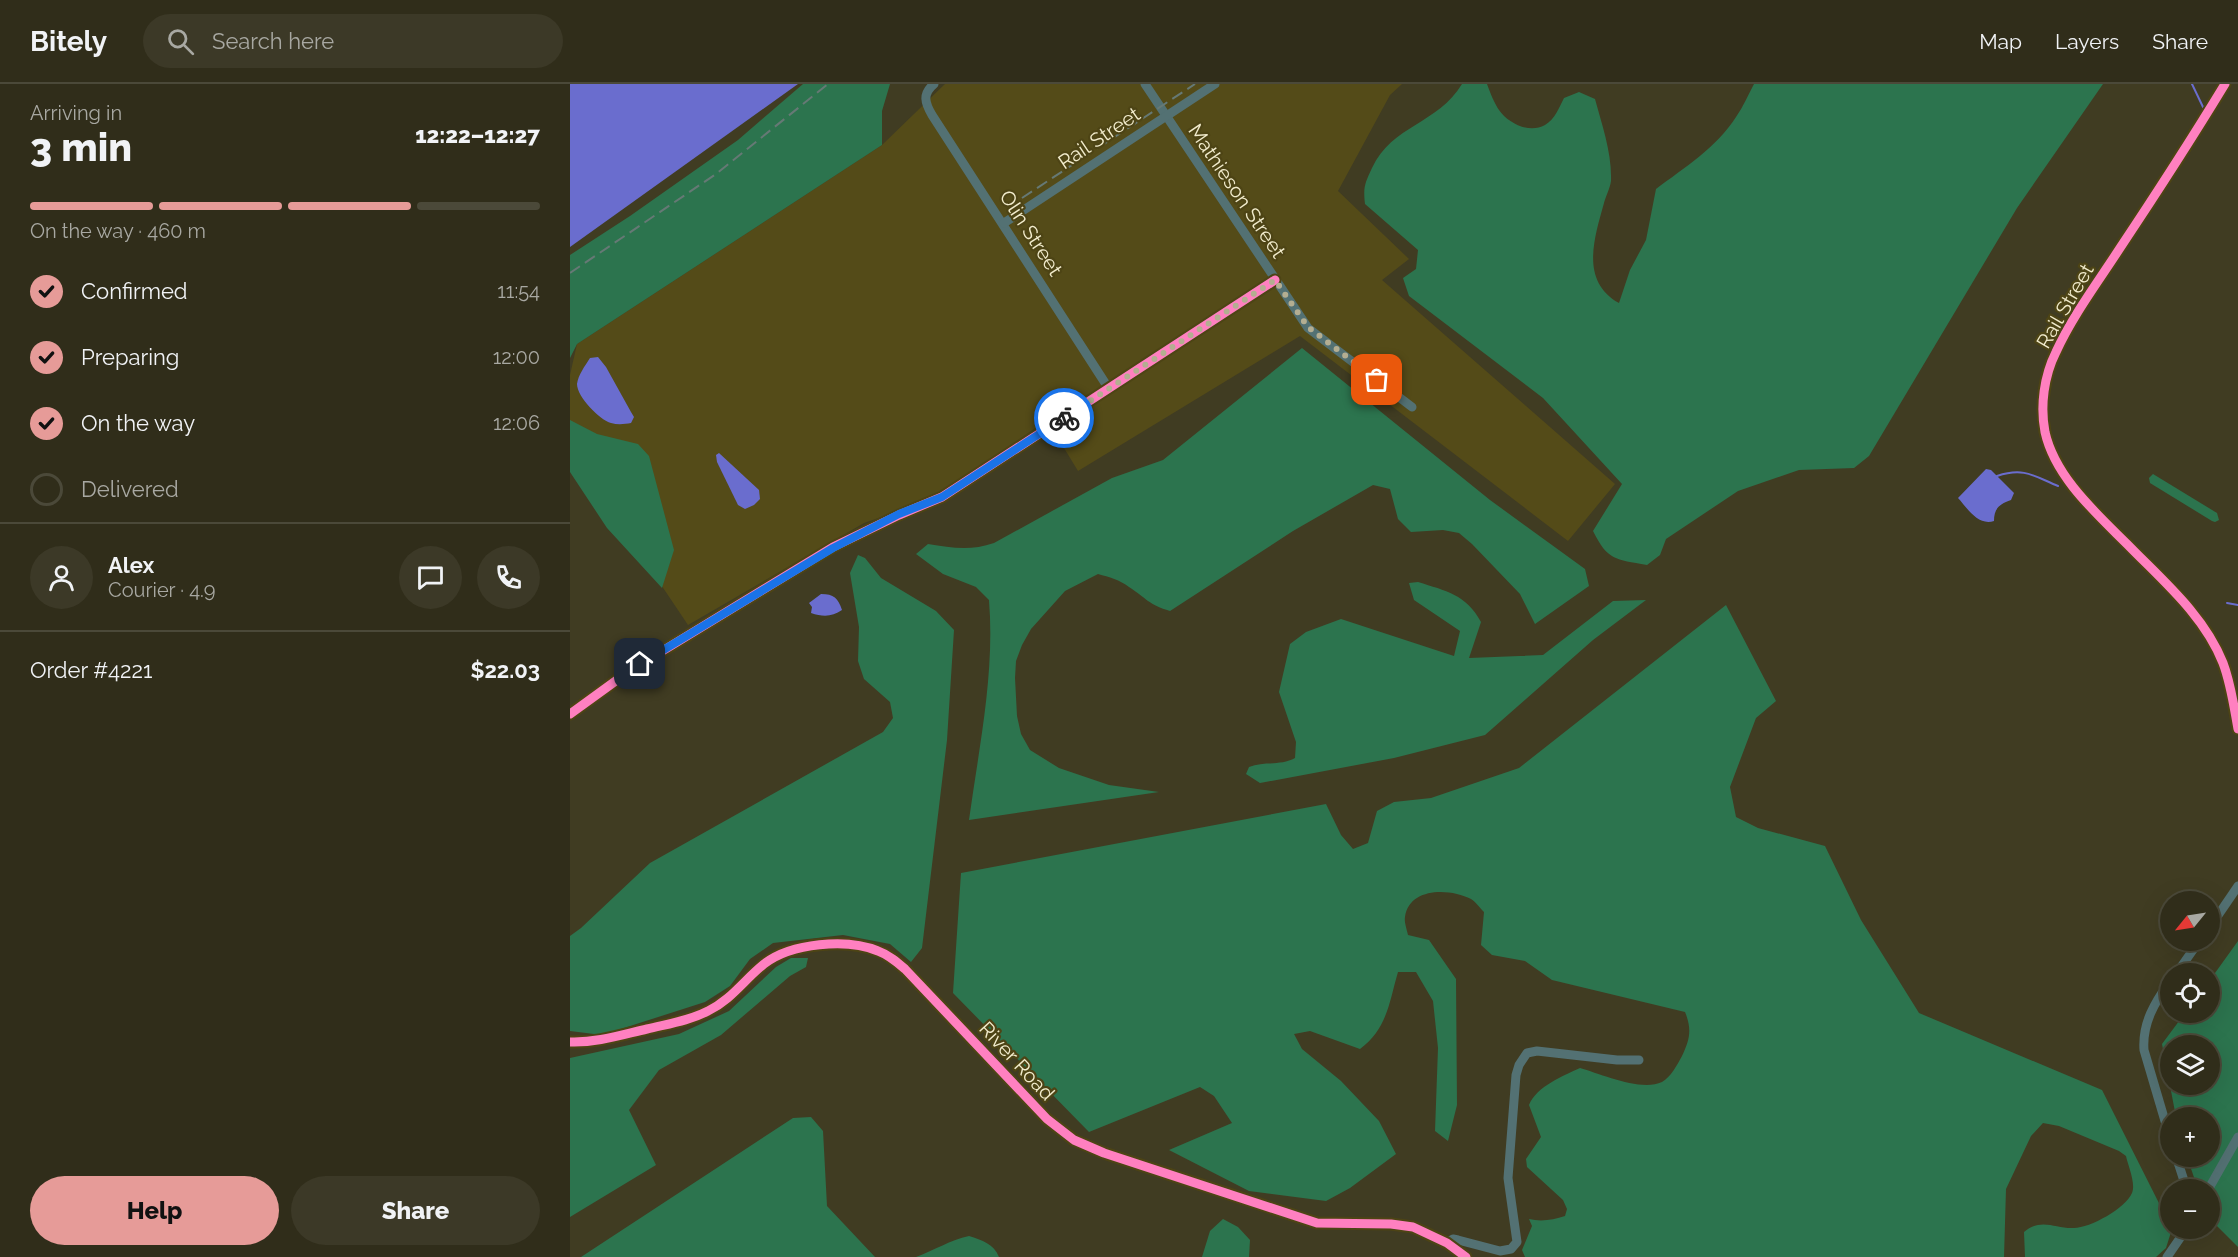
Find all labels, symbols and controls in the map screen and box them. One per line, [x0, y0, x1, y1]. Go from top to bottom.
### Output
search box [143, 14, 563, 68]
text: Bitely [30, 25, 107, 58]
icon: search [164, 25, 197, 58]
text: Search here [212, 28, 334, 54]
text: Map [1979, 29, 2022, 54]
text: Layers [2055, 29, 2119, 54]
text: Share [2152, 29, 2208, 54]
text: Arriving in [30, 101, 122, 125]
street label: Rail Street [1054, 102, 1145, 174]
street label: Mathieson Street [1183, 119, 1291, 263]
text: 12:22–12:27 [415, 122, 540, 148]
text: 3 min [30, 124, 132, 170]
street label: Olin Street [995, 186, 1068, 280]
text: On the way · 460 m [30, 219, 206, 243]
street label: Rail Street [2031, 259, 2099, 353]
icon: check [30, 275, 63, 308]
text: Confirmed [81, 278, 188, 304]
text: 11:54 [497, 279, 540, 303]
icon: check [30, 341, 63, 374]
text: Preparing [81, 344, 179, 370]
text: 12:00 [493, 345, 540, 369]
pin [1351, 354, 1402, 405]
icon: bag [1360, 363, 1393, 396]
courier [1034, 388, 1094, 448]
icon: bike [1048, 402, 1081, 435]
icon: check [30, 407, 63, 440]
text: On the way [81, 410, 195, 436]
text: 12:06 [493, 411, 540, 435]
text: Delivered [81, 476, 179, 502]
button: person [30, 546, 93, 609]
button: chat [399, 546, 462, 609]
button: phone [477, 546, 540, 609]
text: Alex [108, 552, 154, 578]
text: Courier · 4.9 [108, 578, 216, 602]
pin [614, 638, 665, 689]
icon: home [623, 647, 656, 680]
text: Order #4221 [30, 657, 152, 683]
text: $22.03 [471, 657, 540, 683]
north arrow [2160, 891, 2220, 951]
map controls [2160, 891, 2220, 1239]
button: locate [2160, 963, 2220, 1023]
street label: River Road [974, 1017, 1060, 1105]
button: layers [2160, 1035, 2220, 1095]
button: + [2160, 1107, 2220, 1167]
button: Help [30, 1176, 279, 1245]
button: Share [291, 1176, 540, 1245]
button: − [2160, 1179, 2220, 1239]

